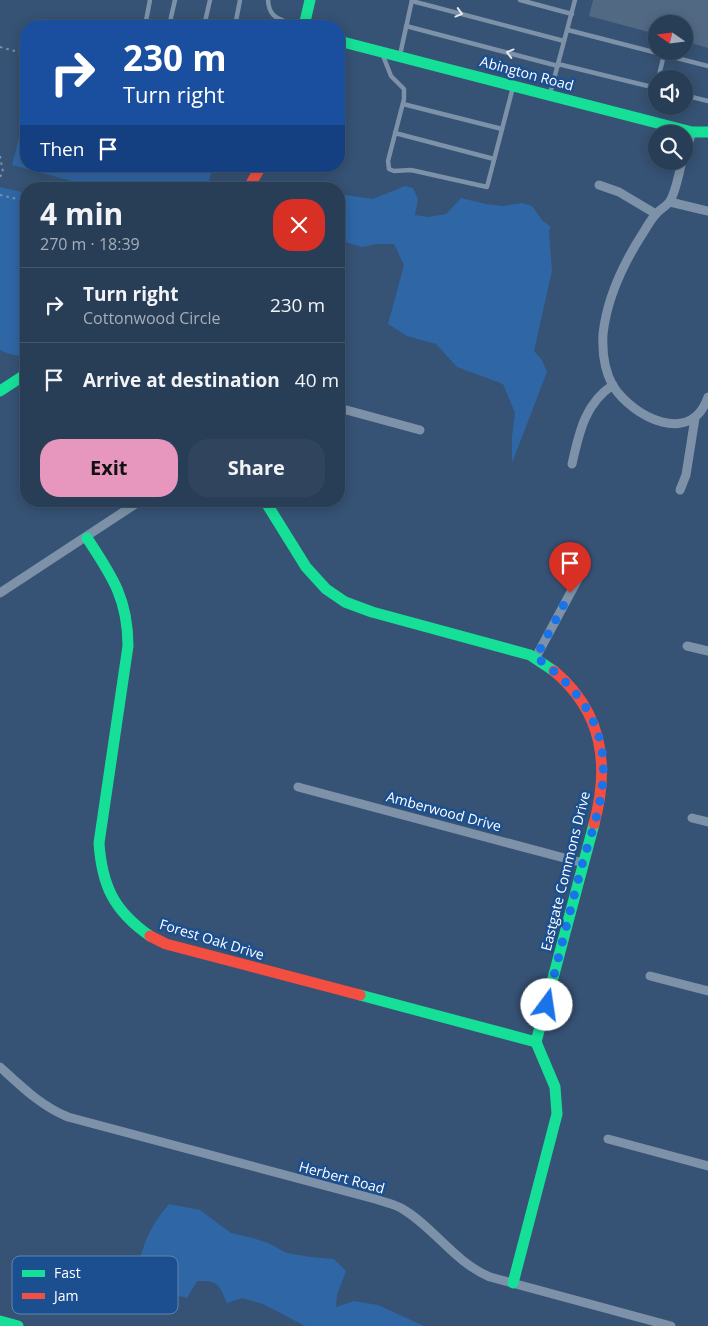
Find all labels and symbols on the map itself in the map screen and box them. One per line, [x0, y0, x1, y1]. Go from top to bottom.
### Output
one-way arrow [454, 7, 463, 18]
north arrow [648, 15, 692, 60]
one-way arrow [507, 49, 515, 59]
street label: Abington Road [478, 51, 576, 95]
pin [549, 542, 591, 593]
street label: Amberwood Drive [384, 787, 504, 835]
street label: Eastgate Commons Drive [536, 789, 594, 953]
street label: Forest Oak Drive [157, 914, 267, 964]
position arrow [520, 978, 572, 1030]
street label: Herbert Road [297, 1156, 387, 1198]
legend [12, 1256, 178, 1314]
text: Fast [54, 1263, 81, 1282]
text: Jam [52, 1286, 79, 1305]

